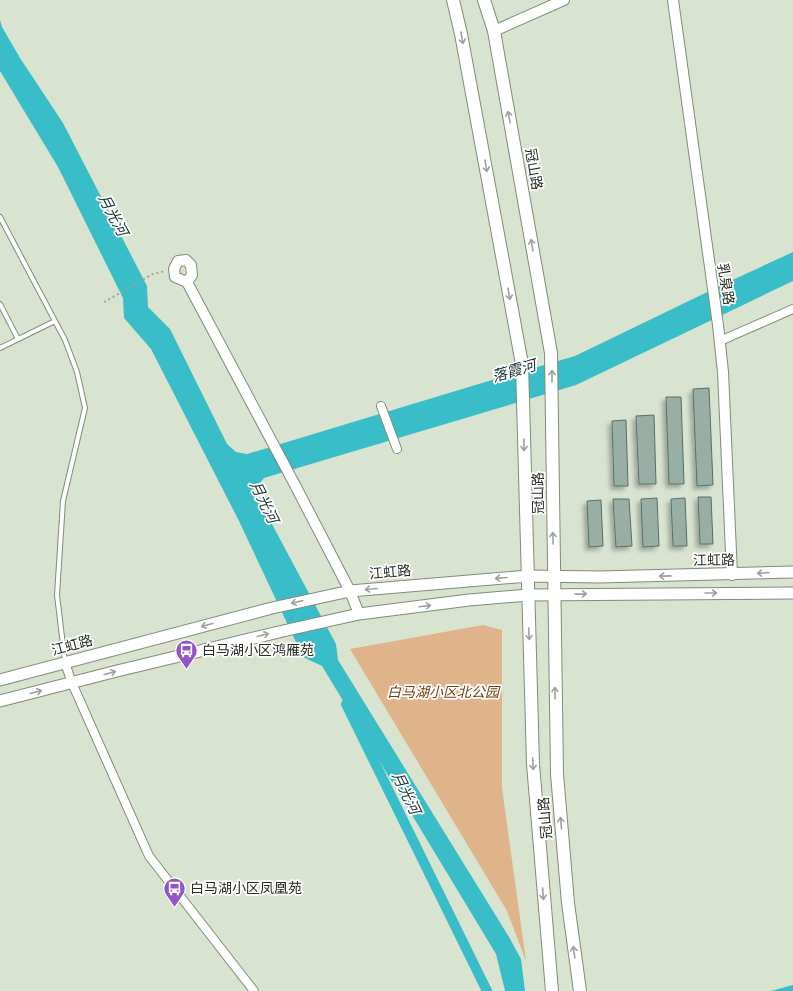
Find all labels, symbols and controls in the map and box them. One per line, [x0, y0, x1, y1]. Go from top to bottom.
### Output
one-way arrow [458, 31, 466, 44]
one-way arrow [505, 111, 513, 124]
street label: 冠山路 [521, 147, 546, 191]
one-way arrow [482, 159, 490, 172]
water label: 月光河 [94, 191, 133, 242]
one-way arrow [528, 239, 536, 252]
street label: 乳泉路 [714, 262, 737, 306]
one-way arrow [505, 287, 513, 300]
water label: 落霞河 [490, 355, 541, 386]
one-way arrow [548, 370, 556, 383]
one-way arrow [520, 438, 528, 451]
street label: 冠山路 [530, 472, 547, 514]
water label: 月光河 [246, 478, 283, 529]
one-way arrow [550, 532, 557, 545]
street label: 江虹路 [693, 552, 735, 569]
street label: 江虹路 [368, 562, 412, 583]
one-way arrow [757, 570, 770, 577]
one-way arrow [659, 572, 672, 580]
one-way arrow [495, 575, 508, 582]
one-way arrow [365, 585, 378, 592]
one-way arrow [704, 589, 717, 597]
one-way arrow [574, 590, 587, 598]
one-way arrow [291, 598, 304, 606]
one-way arrow [418, 602, 431, 610]
one-way arrow [201, 622, 214, 629]
one-way arrow [525, 627, 533, 640]
one-way arrow [256, 631, 269, 639]
street label: 江虹路 [50, 632, 95, 659]
bus stop icon: 白马湖小区鸿雁苑 [173, 637, 199, 670]
place label: 白马湖小区鸿雁苑 [202, 642, 314, 659]
one-way arrow [103, 668, 116, 676]
park label: 白马湖小区北公园 [387, 684, 501, 701]
one-way arrow [552, 687, 559, 700]
one-way arrow [29, 688, 42, 695]
one-way arrow [530, 757, 537, 770]
water label: 月光河 [388, 769, 425, 820]
street label: 冠山路 [535, 796, 556, 840]
one-way arrow [557, 817, 564, 830]
bus stop icon: 白马湖小区凤凰苑 [161, 875, 187, 908]
place label: 白马湖小区凤凰苑 [190, 880, 302, 897]
one-way arrow [540, 887, 547, 900]
one-way arrow [570, 946, 578, 959]

